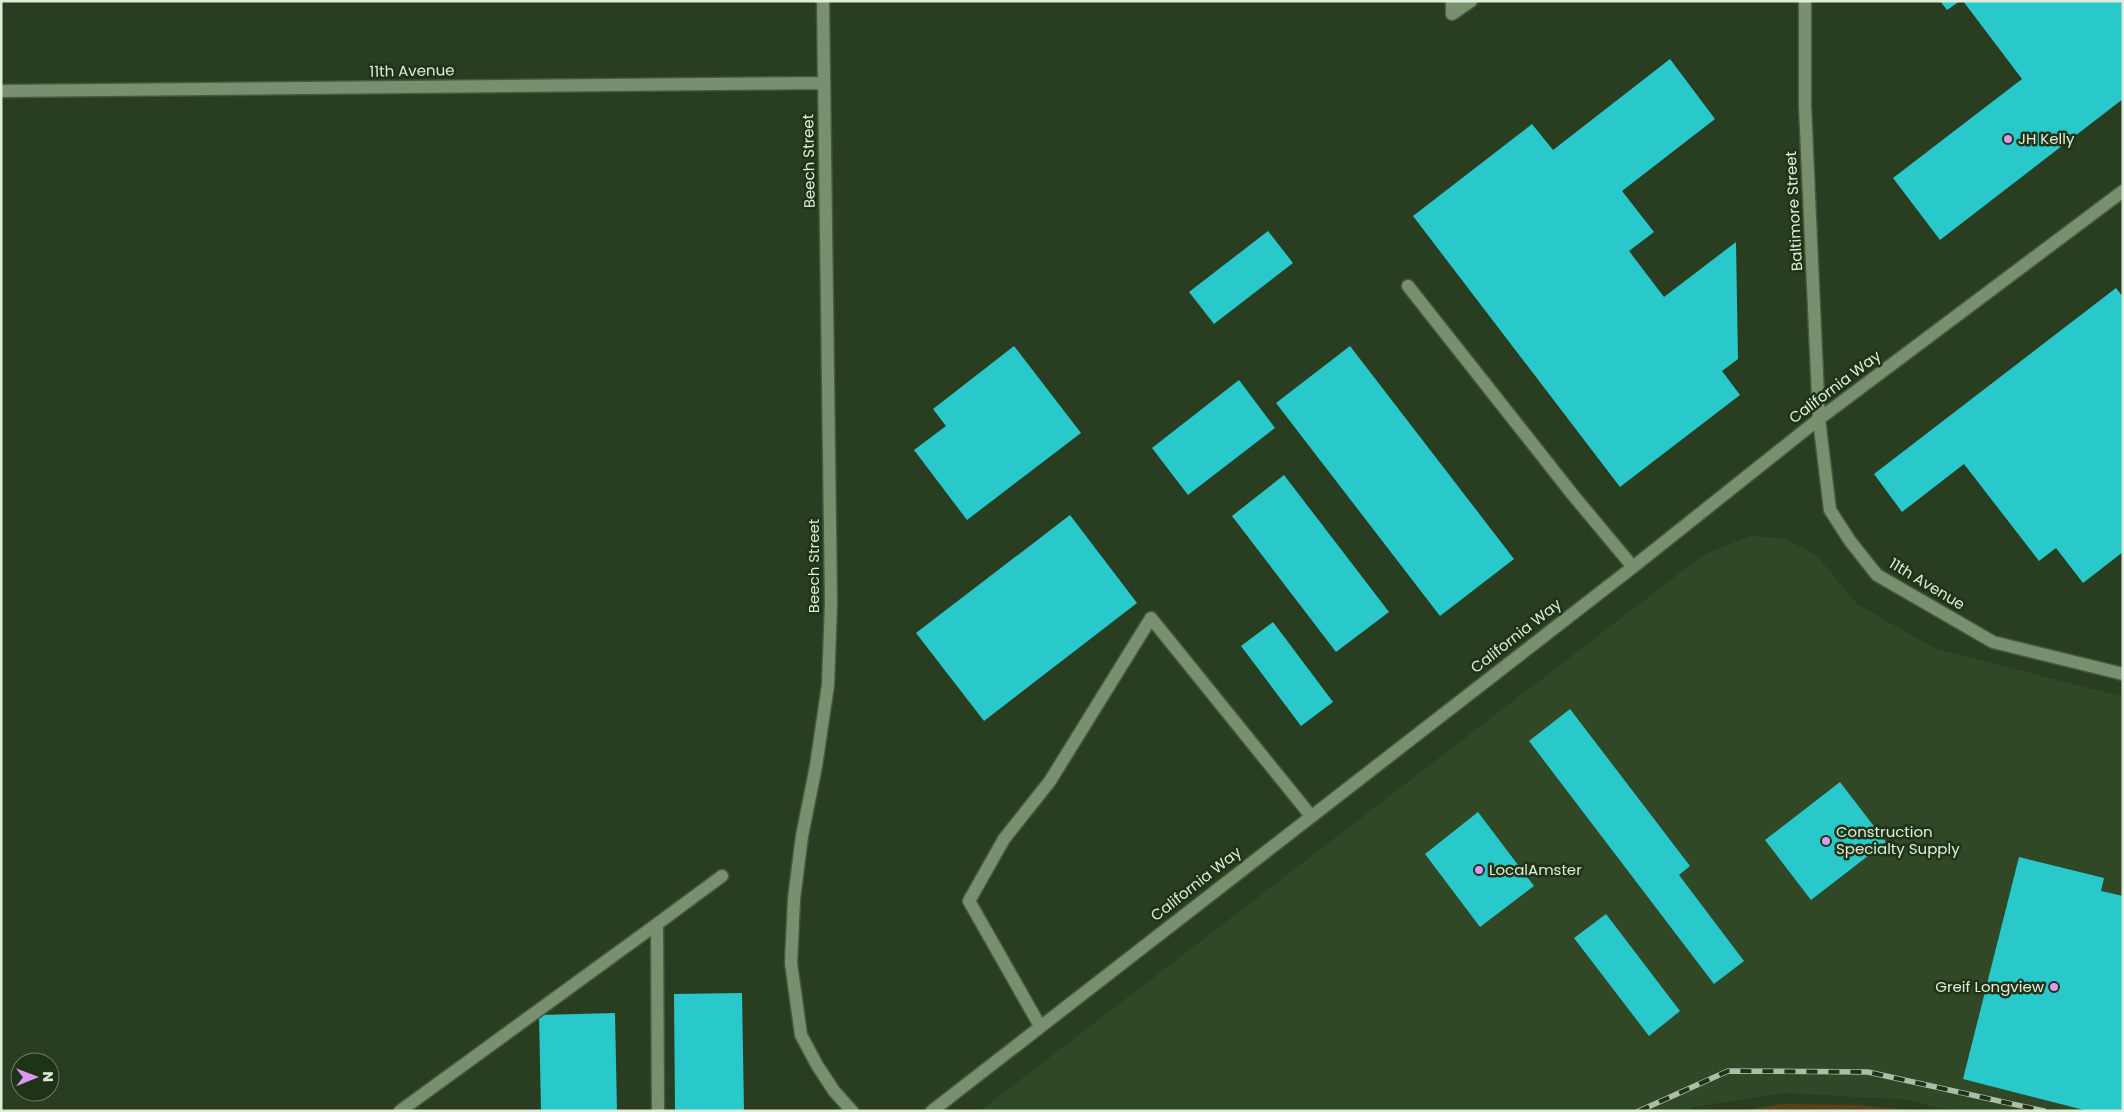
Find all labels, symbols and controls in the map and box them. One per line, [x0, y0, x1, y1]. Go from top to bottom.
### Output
street label: 11th Avenue [369, 59, 455, 82]
street label: Beech Street [797, 114, 820, 208]
place label: JH Kelly [2018, 128, 2075, 149]
marker: JH Kelly [2002, 133, 2014, 145]
street label: Baltimore Street [1780, 151, 1807, 272]
street label: California Way [1784, 345, 1885, 428]
street label: Beech Street [803, 519, 824, 613]
street label: 11th Avenue [1885, 553, 1969, 614]
street label: California Way [1466, 593, 1566, 678]
place label: Construction Specialty Supply [1836, 821, 1960, 859]
marker: Construction Specialty Supply [1820, 835, 1832, 847]
street label: California Way [1146, 841, 1246, 926]
place label: LocalAmster [1489, 859, 1582, 880]
marker: LocalAmster [1473, 864, 1485, 876]
place label: Greif Longview [1935, 976, 2045, 997]
marker: Greif Longview [2048, 981, 2060, 993]
north arrow [10, 1052, 60, 1102]
text: N [38, 1071, 58, 1082]

